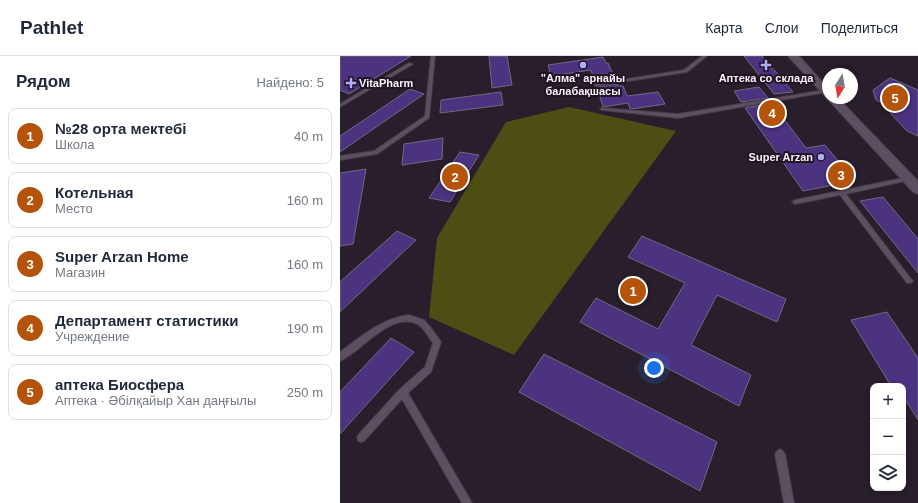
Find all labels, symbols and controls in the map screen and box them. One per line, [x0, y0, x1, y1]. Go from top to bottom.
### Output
text: Pathlet [20, 17, 83, 38]
text: Карта [705, 20, 743, 36]
text: Слои [765, 20, 799, 36]
text: Поделиться [821, 20, 898, 36]
marker: "Алма" арнайы балабақшасы [578, 60, 588, 70]
marker: Аптека со склада [761, 60, 771, 70]
north arrow [822, 68, 858, 104]
text: Рядом [16, 72, 71, 91]
place label: "Алма" арнайы балабақшасы [541, 72, 625, 97]
place label: Аптека со склада [719, 72, 814, 84]
text: Найдено: 5 [256, 75, 324, 90]
place label: VitaPharm [359, 77, 413, 89]
marker: VitaPharm [346, 78, 356, 88]
pin: 5 [882, 83, 908, 113]
pin: 4 [759, 98, 785, 128]
text: №28 орта мектебі [55, 120, 186, 137]
text: 1 [26, 129, 34, 144]
text: 40 m [294, 129, 323, 144]
text: Школа [55, 137, 95, 152]
place label: Super Arzan [749, 151, 813, 163]
marker: Super Arzan [816, 152, 826, 162]
pin: 3 [828, 160, 854, 190]
pin: 2 [442, 162, 468, 192]
text: Котельная [55, 184, 134, 201]
text: 2 [26, 193, 34, 208]
text: 160 m [287, 193, 323, 208]
text: Место [55, 201, 93, 216]
text: Super Arzan Home [55, 248, 189, 265]
text: 3 [26, 257, 34, 272]
text: 160 m [287, 257, 323, 272]
text: Магазин [55, 265, 105, 280]
pin: 1 [620, 276, 646, 306]
text: Департамент статистики [55, 312, 239, 329]
text: 4 [26, 321, 34, 336]
text: 190 m [287, 321, 323, 336]
text: Учреждение [55, 329, 130, 344]
your location [644, 358, 664, 378]
text: аптека Биосфера [55, 376, 184, 393]
map controls [870, 383, 906, 491]
button: + [870, 383, 906, 419]
text: 5 [26, 385, 34, 400]
text: 250 m [287, 385, 323, 400]
text: Аптека · Әбілқайыр Хан даңғылы [55, 393, 256, 408]
button: − [870, 419, 906, 455]
button: layers [870, 455, 906, 491]

